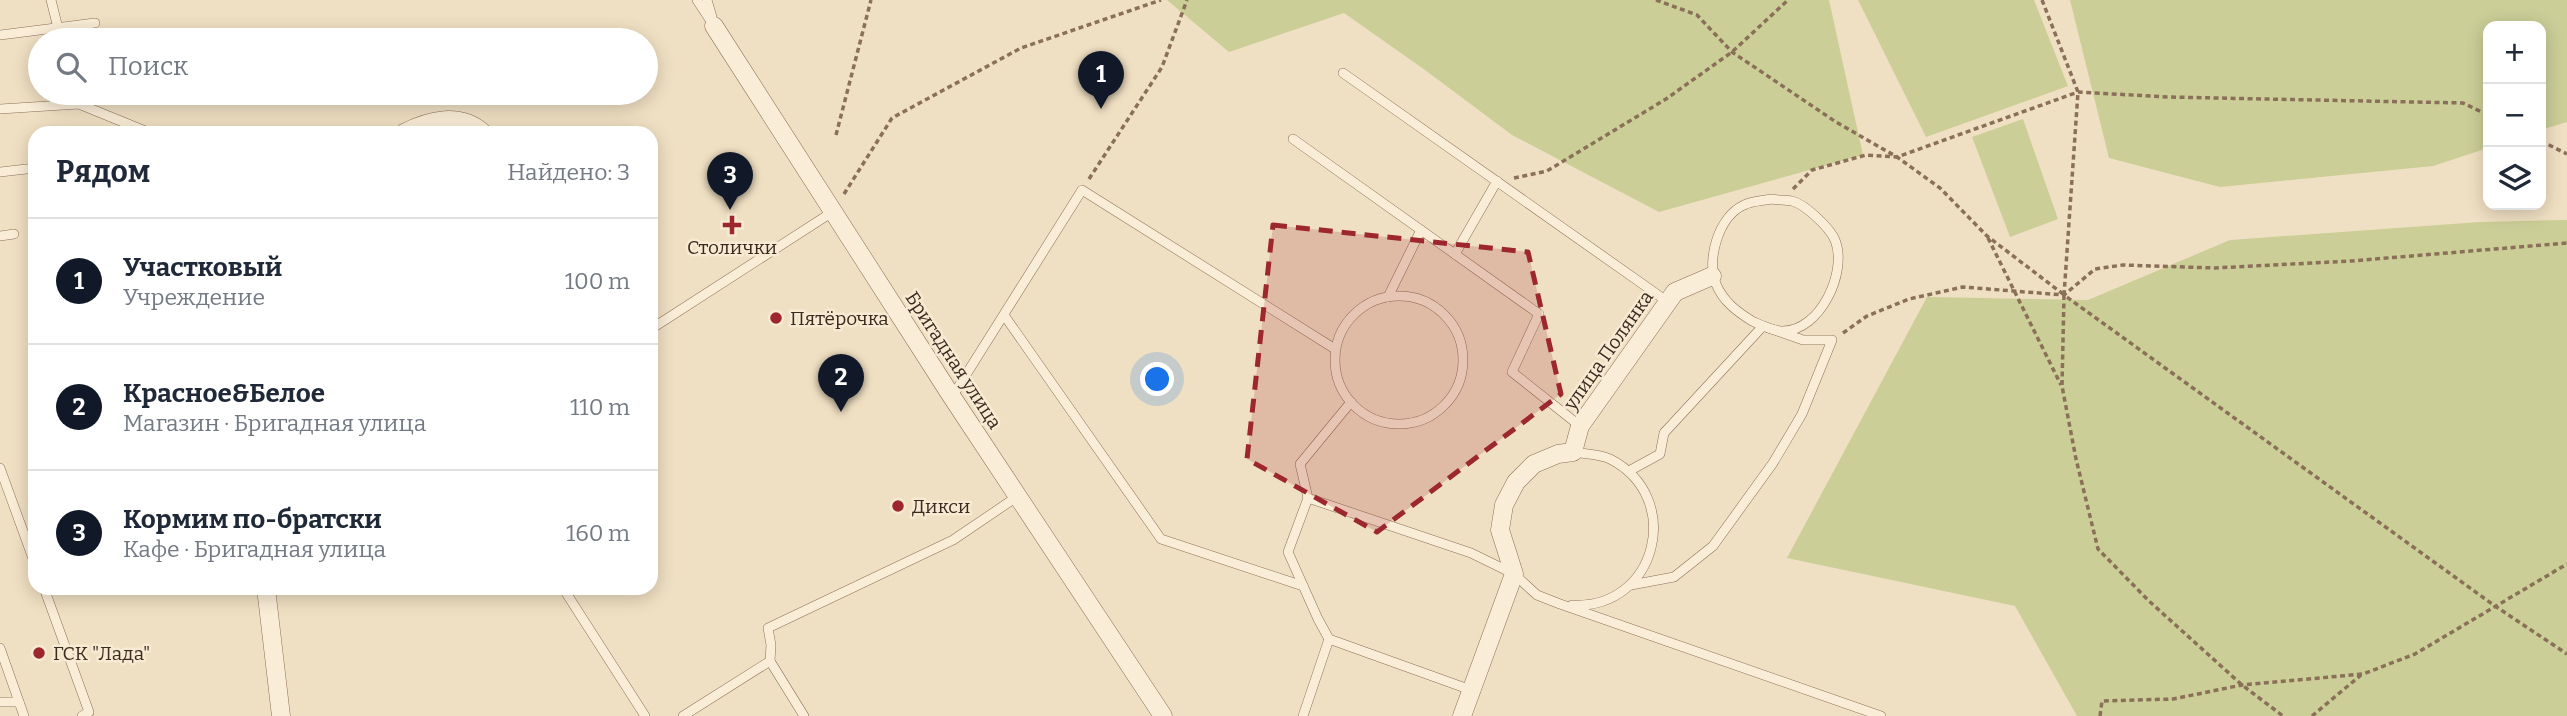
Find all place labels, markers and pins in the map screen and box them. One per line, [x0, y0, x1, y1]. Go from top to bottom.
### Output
pin: 1 [1078, 51, 1124, 109]
pin: 3 [707, 152, 753, 210]
marker: Столички [724, 217, 740, 233]
place label: Столички [687, 236, 777, 259]
place label: Пятёрочка [790, 307, 889, 330]
marker: Пятёрочка [768, 310, 784, 326]
pin: 2 [818, 354, 864, 412]
place label: Дикси [912, 495, 970, 518]
marker: Дикси [890, 498, 906, 514]
place label: ГСК "Лада" [53, 642, 150, 665]
marker: ГСК "Лада" [31, 645, 47, 661]

